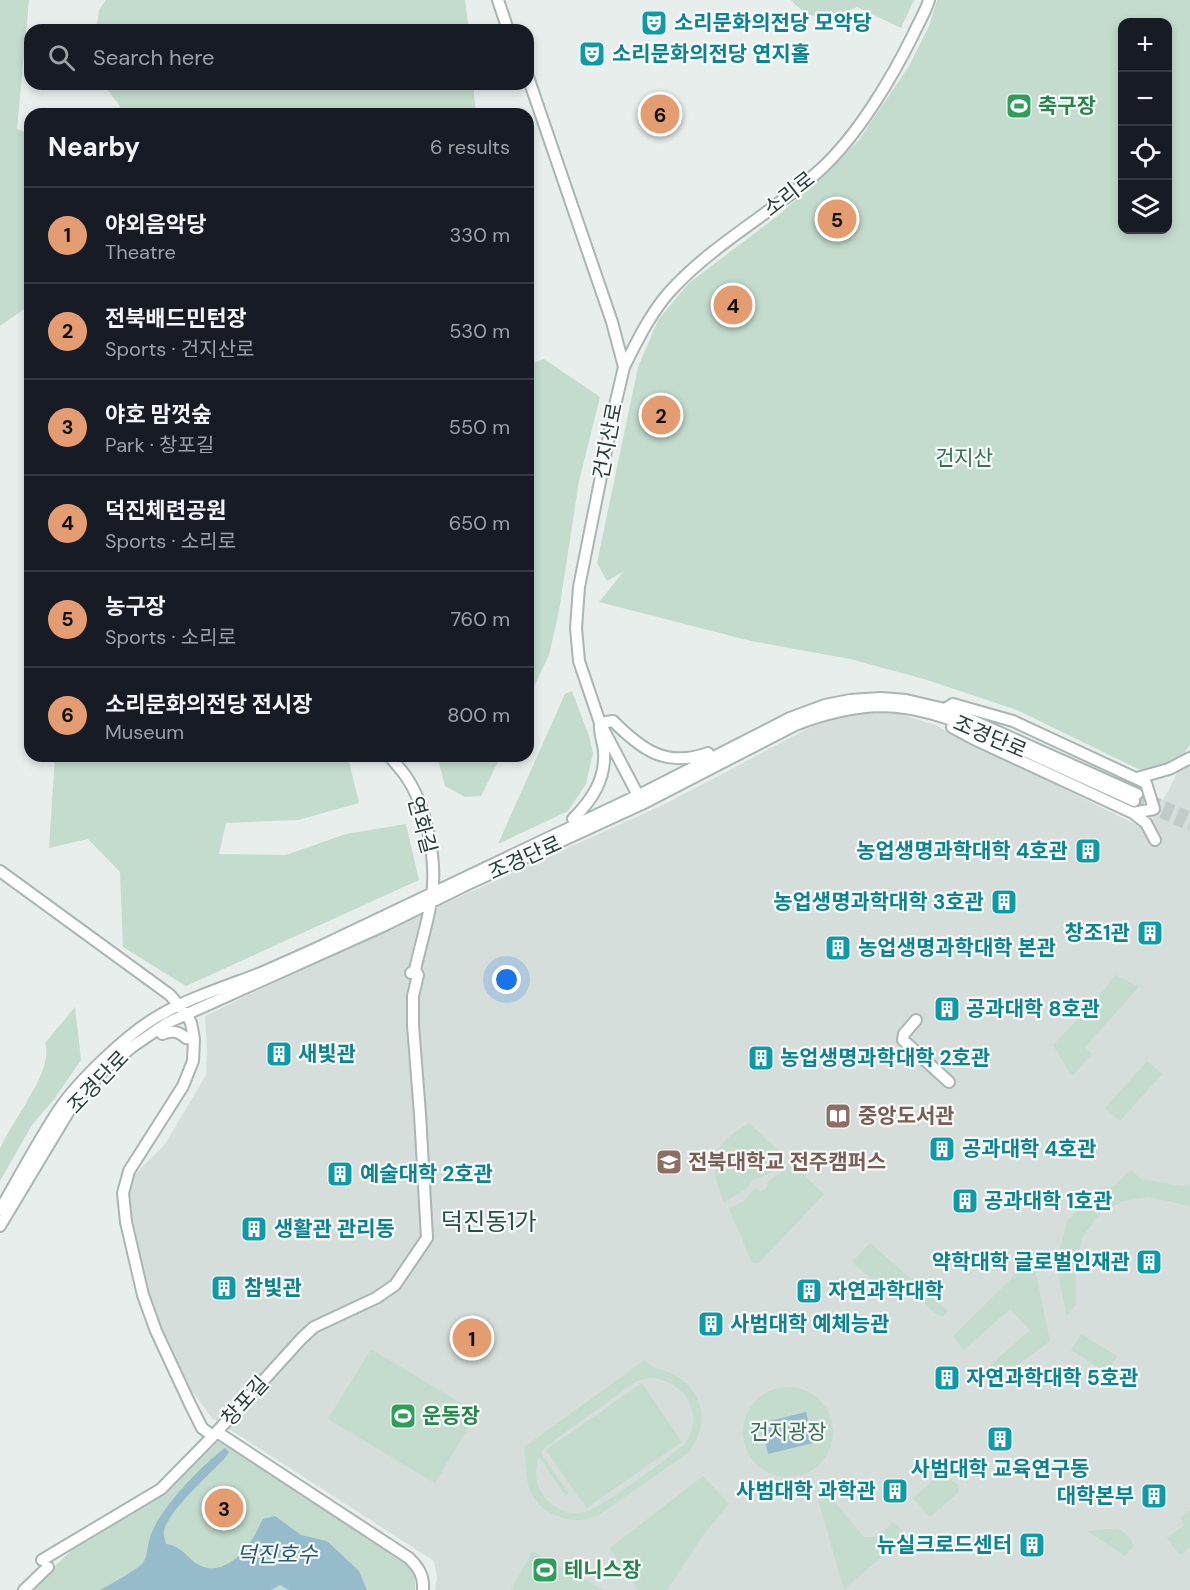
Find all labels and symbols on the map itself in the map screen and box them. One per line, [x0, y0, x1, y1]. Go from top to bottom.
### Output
theatre icon: 소리문화의전당 모악당 [639, 8, 669, 38]
place label: 소리문화의전당 모악당 [674, 9, 872, 37]
theatre icon: 소리문화의전당 연지홀 [577, 39, 607, 69]
place label: 소리문화의전당 연지홀 [612, 40, 810, 68]
sports icon: 축구장 [1004, 91, 1034, 121]
pin: 6 [640, 92, 680, 136]
place label: 축구장 [1038, 92, 1096, 120]
street label: 소리로 [758, 165, 820, 223]
pin: 5 [818, 196, 856, 242]
pin: 4 [714, 282, 752, 328]
pin: 2 [642, 392, 680, 438]
street label: 건지산로 [587, 400, 629, 482]
park label: 건지산 [935, 444, 993, 472]
street label: 조경단로 [949, 709, 1031, 765]
street label: 연화길 [401, 793, 443, 857]
street label: 조경단로 [484, 829, 566, 887]
building icon: 농업생명과학대학 4호관 [1073, 836, 1103, 866]
place label: 농업생명과학대학 4호관 [856, 837, 1068, 865]
building icon: 농업생명과학대학 3호관 [989, 887, 1019, 917]
place label: 농업생명과학대학 3호관 [773, 888, 984, 916]
building icon: 창조1관 [1135, 918, 1165, 948]
place label: 창조1관 [1064, 919, 1130, 947]
building icon: 농업생명과학대학 본관 [823, 933, 853, 963]
place label: 농업생명과학대학 본관 [858, 934, 1056, 962]
your location [492, 965, 521, 994]
building icon: 공과대학 8호관 [932, 994, 962, 1024]
place label: 공과대학 8호관 [966, 995, 1100, 1023]
building icon: 새빛관 [264, 1039, 294, 1069]
place label: 새빛관 [298, 1040, 356, 1068]
building icon: 농업생명과학대학 2호관 [746, 1043, 776, 1073]
street label: 조경단로 [61, 1044, 135, 1120]
place label: 농업생명과학대학 2호관 [780, 1044, 990, 1072]
library icon: 중앙도서관 [823, 1101, 853, 1131]
place label: 중앙도서관 [858, 1102, 955, 1130]
building icon: 공과대학 4호관 [927, 1134, 957, 1164]
place label: 공과대학 4호관 [962, 1135, 1097, 1163]
school or university icon: 전북대학교 전주캠퍼스 [654, 1147, 684, 1177]
place label: 전북대학교 전주캠퍼스 [688, 1148, 886, 1176]
building icon: 예술대학 2호관 [325, 1159, 355, 1189]
place label: 예술대학 2호관 [360, 1160, 493, 1188]
building icon: 공과대학 1호관 [950, 1186, 980, 1216]
place label: 공과대학 1호관 [984, 1187, 1113, 1215]
district label: 덕진동1가 [441, 1206, 537, 1237]
building icon: 생활관 관리동 [239, 1214, 269, 1244]
place label: 생활관 관리동 [274, 1215, 395, 1243]
building icon: 약학대학 글로벌인재관 [1134, 1247, 1164, 1277]
place label: 약학대학 글로벌인재관 [932, 1248, 1130, 1276]
building icon: 참빛관 [209, 1273, 239, 1303]
place label: 참빛관 [244, 1274, 302, 1302]
building icon: 자연과학대학 [794, 1276, 824, 1306]
place label: 자연과학대학 [828, 1277, 944, 1305]
building icon: 사범대학 예체능관 [696, 1309, 726, 1339]
place label: 사범대학 예체능관 [730, 1310, 890, 1338]
pin: 1 [452, 1316, 492, 1360]
building icon: 자연과학대학 5호관 [932, 1363, 962, 1393]
place label: 자연과학대학 5호관 [966, 1364, 1139, 1392]
street label: 창포길 [215, 1370, 275, 1432]
sports icon: 운동장 [388, 1401, 418, 1431]
place label: 운동장 [422, 1402, 480, 1430]
park label: 건지광장 [749, 1418, 827, 1446]
building icon: 사범대학 교육연구동 [985, 1424, 1015, 1454]
place label: 사범대학 교육연구동 [911, 1455, 1089, 1483]
building icon: 사범대학 과학관 [880, 1476, 910, 1506]
place label: 사범대학 과학관 [736, 1477, 876, 1505]
building icon: 대학본부 [1139, 1481, 1169, 1511]
place label: 대학본부 [1057, 1482, 1134, 1510]
pin: 3 [204, 1486, 244, 1530]
building icon: 뉴실크로드센터 [1017, 1530, 1047, 1560]
place label: 뉴실크로드센터 [877, 1531, 1012, 1559]
water label: 덕진호수 [237, 1540, 318, 1569]
sports icon: 테니스장 [530, 1555, 560, 1585]
place label: 테니스장 [564, 1556, 641, 1584]

